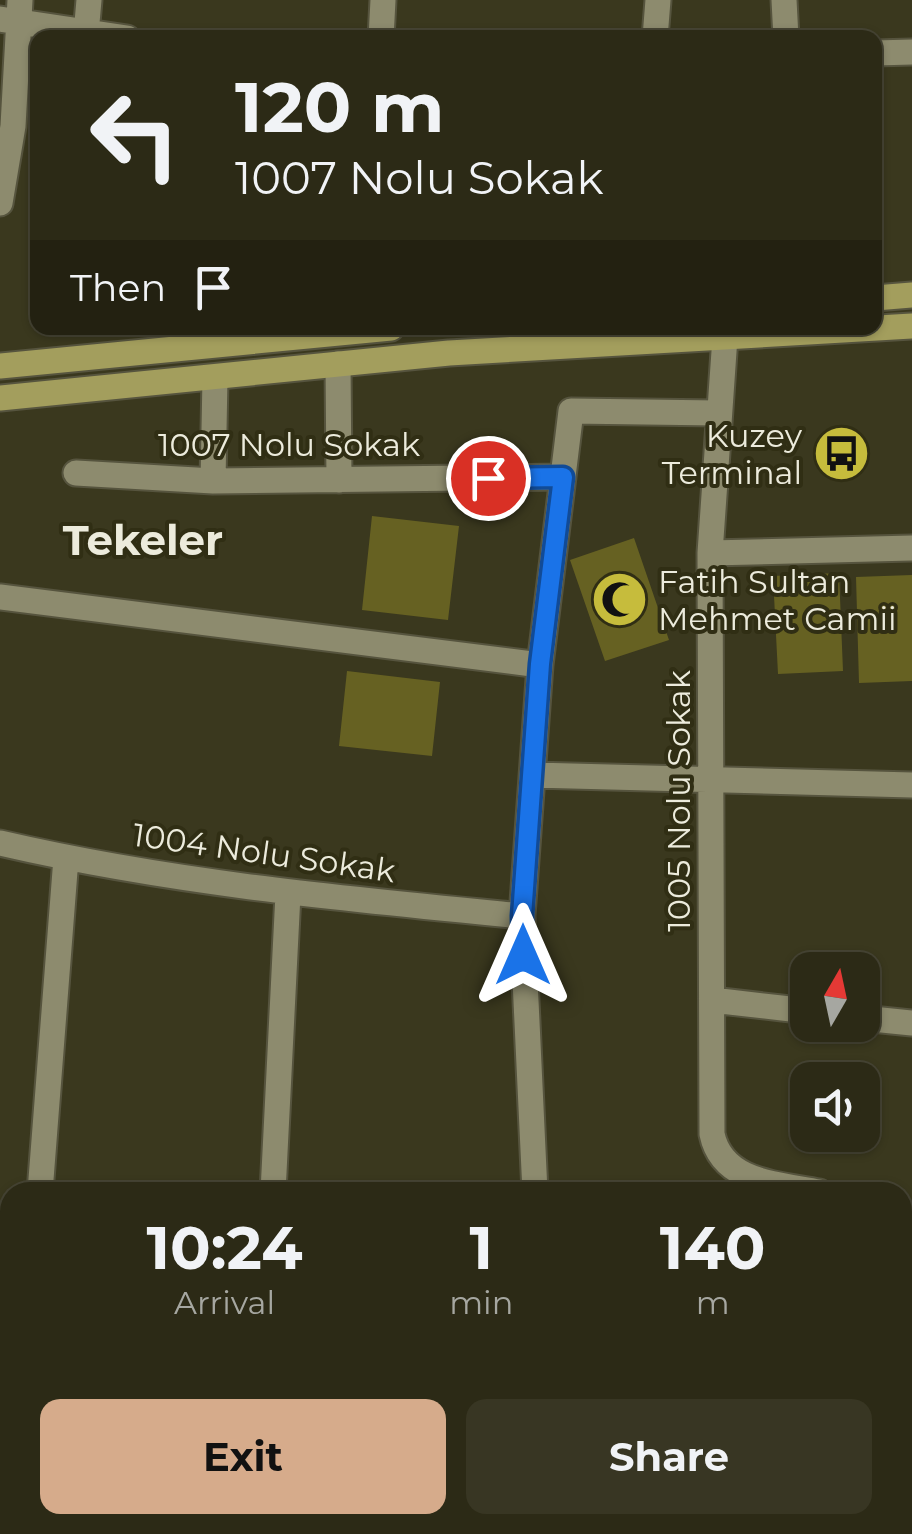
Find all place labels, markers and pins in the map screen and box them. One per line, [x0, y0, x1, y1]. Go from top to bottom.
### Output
place label: Kuzey Terminal [662, 416, 803, 492]
bus stop icon: Kuzey Terminal [811, 424, 871, 484]
pin [446, 436, 531, 521]
place label: Fatih Sultan Mehmet Camii [658, 562, 897, 638]
mosque icon: Fatih Sultan Mehmet Camii [589, 570, 649, 630]

